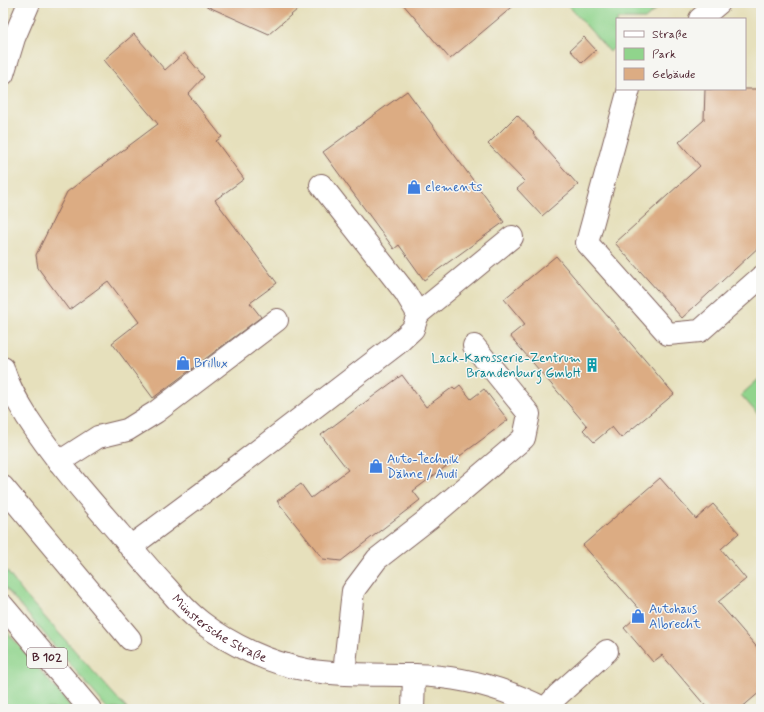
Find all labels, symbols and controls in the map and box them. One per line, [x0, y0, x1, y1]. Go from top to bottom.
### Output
legend [616, 18, 746, 90]
text: Straße [652, 27, 687, 43]
text: Park [652, 47, 676, 63]
text: Gebäude [652, 67, 695, 83]
shop icon: elements [406, 179, 422, 195]
place label: elements [425, 179, 483, 196]
place label: Lack-Karosserie-Zentrum Brandenburg GmbH [432, 350, 582, 384]
shop icon: Brillux [175, 355, 191, 371]
place label: Brillux [194, 355, 228, 372]
building icon: Lack-Karosserie-Zentrum Brandenburg GmbH [584, 357, 600, 373]
place label: Auto-Technik Dähne / Audi [387, 451, 460, 483]
shop icon: Auto-Technik Dähne / Audi [368, 458, 384, 474]
street label: Münstersche Straße [168, 591, 269, 666]
place label: Autohaus Albrecht [649, 601, 701, 633]
shop icon: Autohaus Albrecht [630, 608, 646, 624]
road number: B 102 [27, 648, 67, 668]

